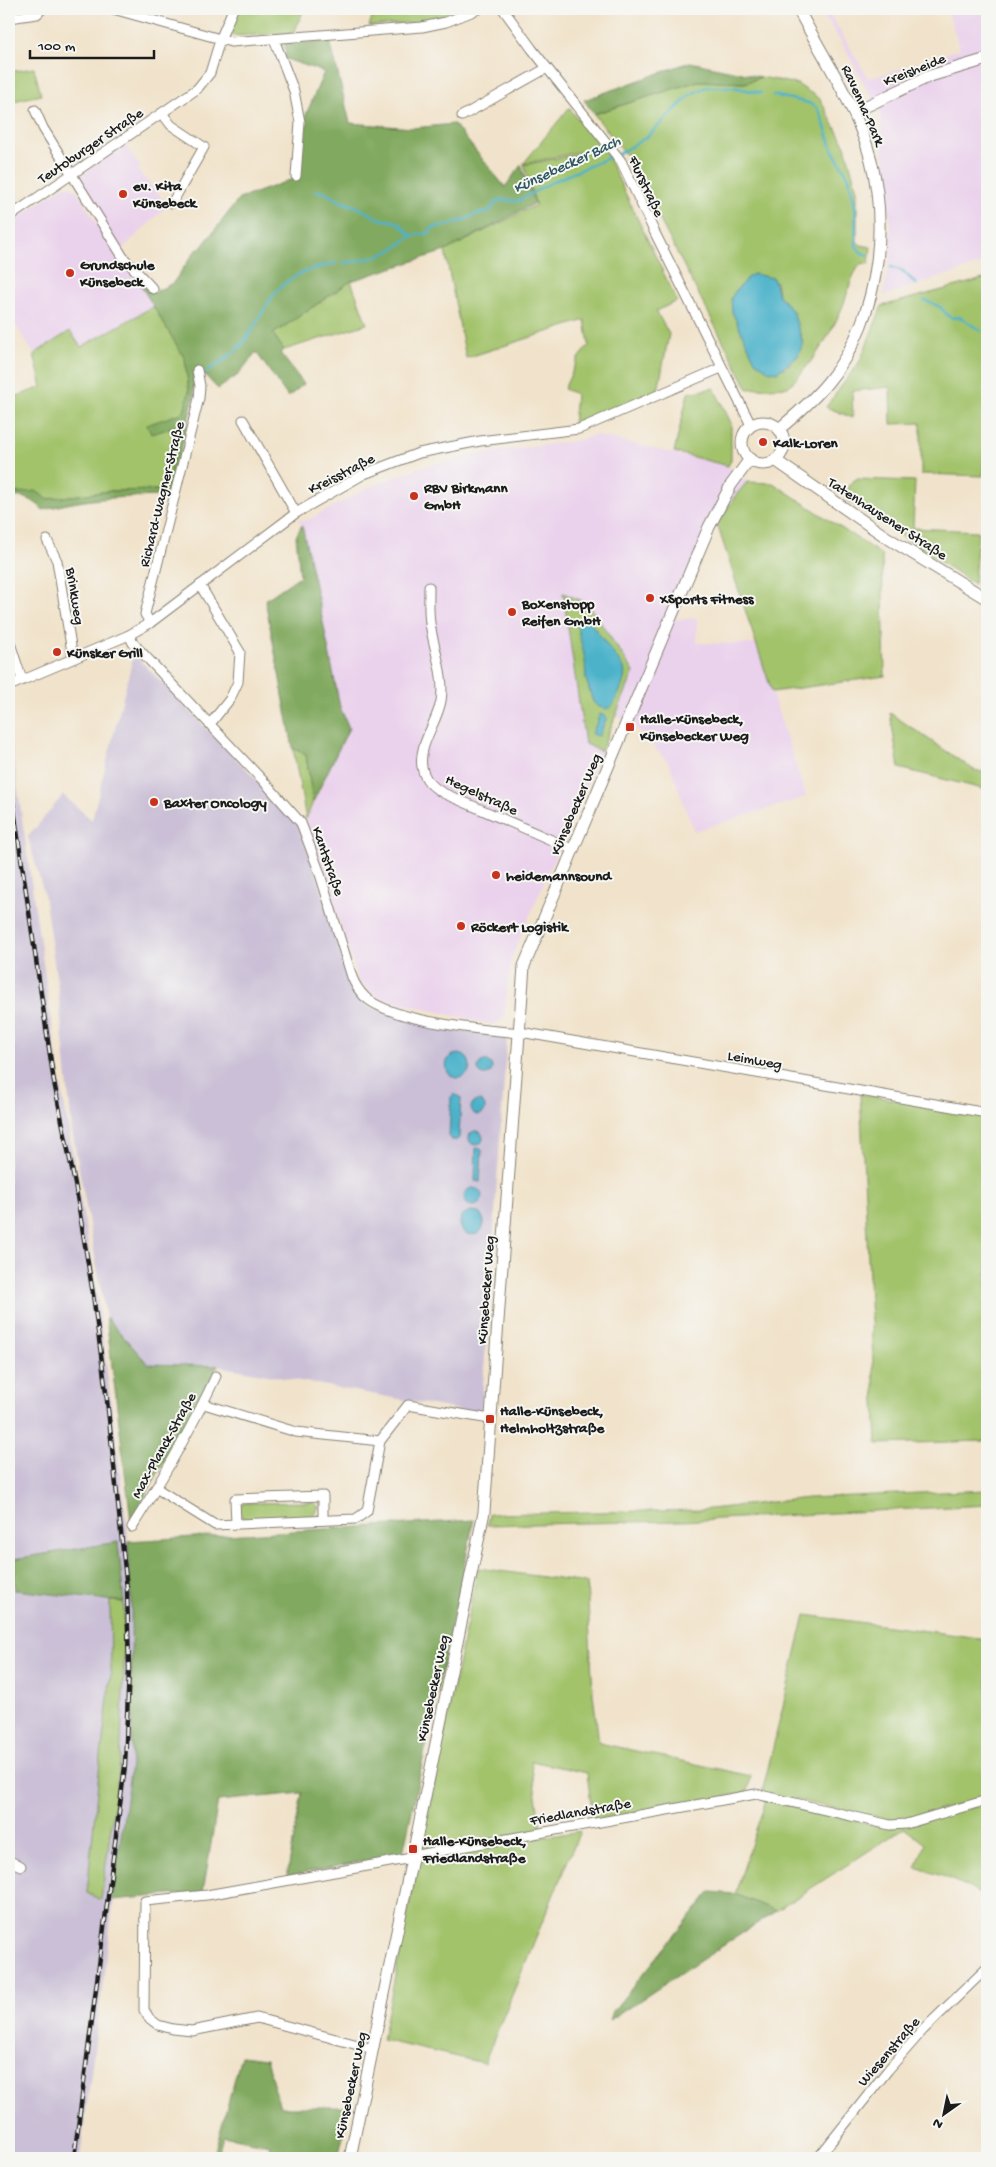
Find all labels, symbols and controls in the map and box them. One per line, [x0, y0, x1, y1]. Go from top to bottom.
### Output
scale bar [30, 28, 154, 60]
text: 100 m [37, 38, 76, 56]
street label: Kreisheide [881, 50, 949, 91]
street label: Ravenna-Park [836, 63, 889, 150]
street label: Teutoburger Straße [34, 105, 148, 189]
water label: Künsebecker Bach [511, 133, 624, 199]
street label: Flurstraße [623, 152, 667, 221]
place label: ev. Kita Künsebeck [132, 178, 198, 213]
marker: ev. Kita Künsebeck [117, 188, 129, 200]
place label: Grundschule Künsebeck [79, 257, 156, 292]
marker: Grundschule Künsebeck [64, 267, 76, 279]
street label: Richard-Wagner-Straße [136, 420, 190, 569]
place label: Kalk-Loren [772, 435, 839, 453]
marker: Kalk-Loren [757, 436, 769, 448]
street label: Kreisstraße [306, 450, 378, 499]
street label: Tatenhausener Straße [823, 474, 950, 565]
place label: RBV Birkmann GmbH [423, 480, 508, 515]
marker: RBV Birkmann GmbH [408, 490, 420, 502]
street label: Brinkweg [60, 565, 87, 626]
place label: XSports Fitness [659, 591, 755, 609]
marker: XSports Fitness [644, 592, 656, 604]
place label: Boxenstopp Reifen GmbH [521, 596, 601, 631]
marker: Boxenstopp Reifen GmbH [506, 606, 518, 618]
place label: Künsker Grill [66, 645, 144, 663]
marker: Künsker Grill [51, 646, 63, 658]
place label: Halle-Künsebeck, Künsebecker Weg [639, 711, 749, 746]
marker: Halle-Künsebeck, Künsebecker Weg [624, 721, 636, 733]
street label: Künsebecker Weg [547, 751, 606, 858]
street label: Hegelstraße [442, 771, 521, 821]
place label: Baxter Oncology [163, 795, 267, 813]
marker: Baxter Oncology [148, 796, 160, 808]
street label: Kantstraße [307, 825, 347, 899]
place label: heidemannsound [506, 868, 613, 886]
marker: heidemannsound [490, 869, 502, 881]
place label: Röckert Logistik [470, 919, 570, 937]
marker: Röckert Logistik [455, 920, 467, 932]
street label: Leimweg [726, 1047, 783, 1075]
street label: Künsebecker Weg [474, 1235, 500, 1345]
street label: Max-Planck-Straße [128, 1390, 201, 1502]
place label: Halle-Künsebeck, Helmholtzstraße [500, 1403, 606, 1438]
marker: Halle-Künsebeck, Helmholtzstraße [484, 1413, 496, 1425]
street label: Künsebecker Weg [414, 1633, 454, 1743]
street label: Friedlandstraße [527, 1795, 633, 1831]
place label: Halle-Künsebeck, Friedlandstraße [422, 1833, 527, 1868]
marker: Halle-Künsebeck, Friedlandstraße [407, 1843, 419, 1855]
street label: Wiesenstraße [854, 2014, 925, 2091]
street label: Künsebecker Weg [332, 2030, 372, 2140]
north arrow [918, 2090, 968, 2140]
text: N [930, 2113, 947, 2132]

